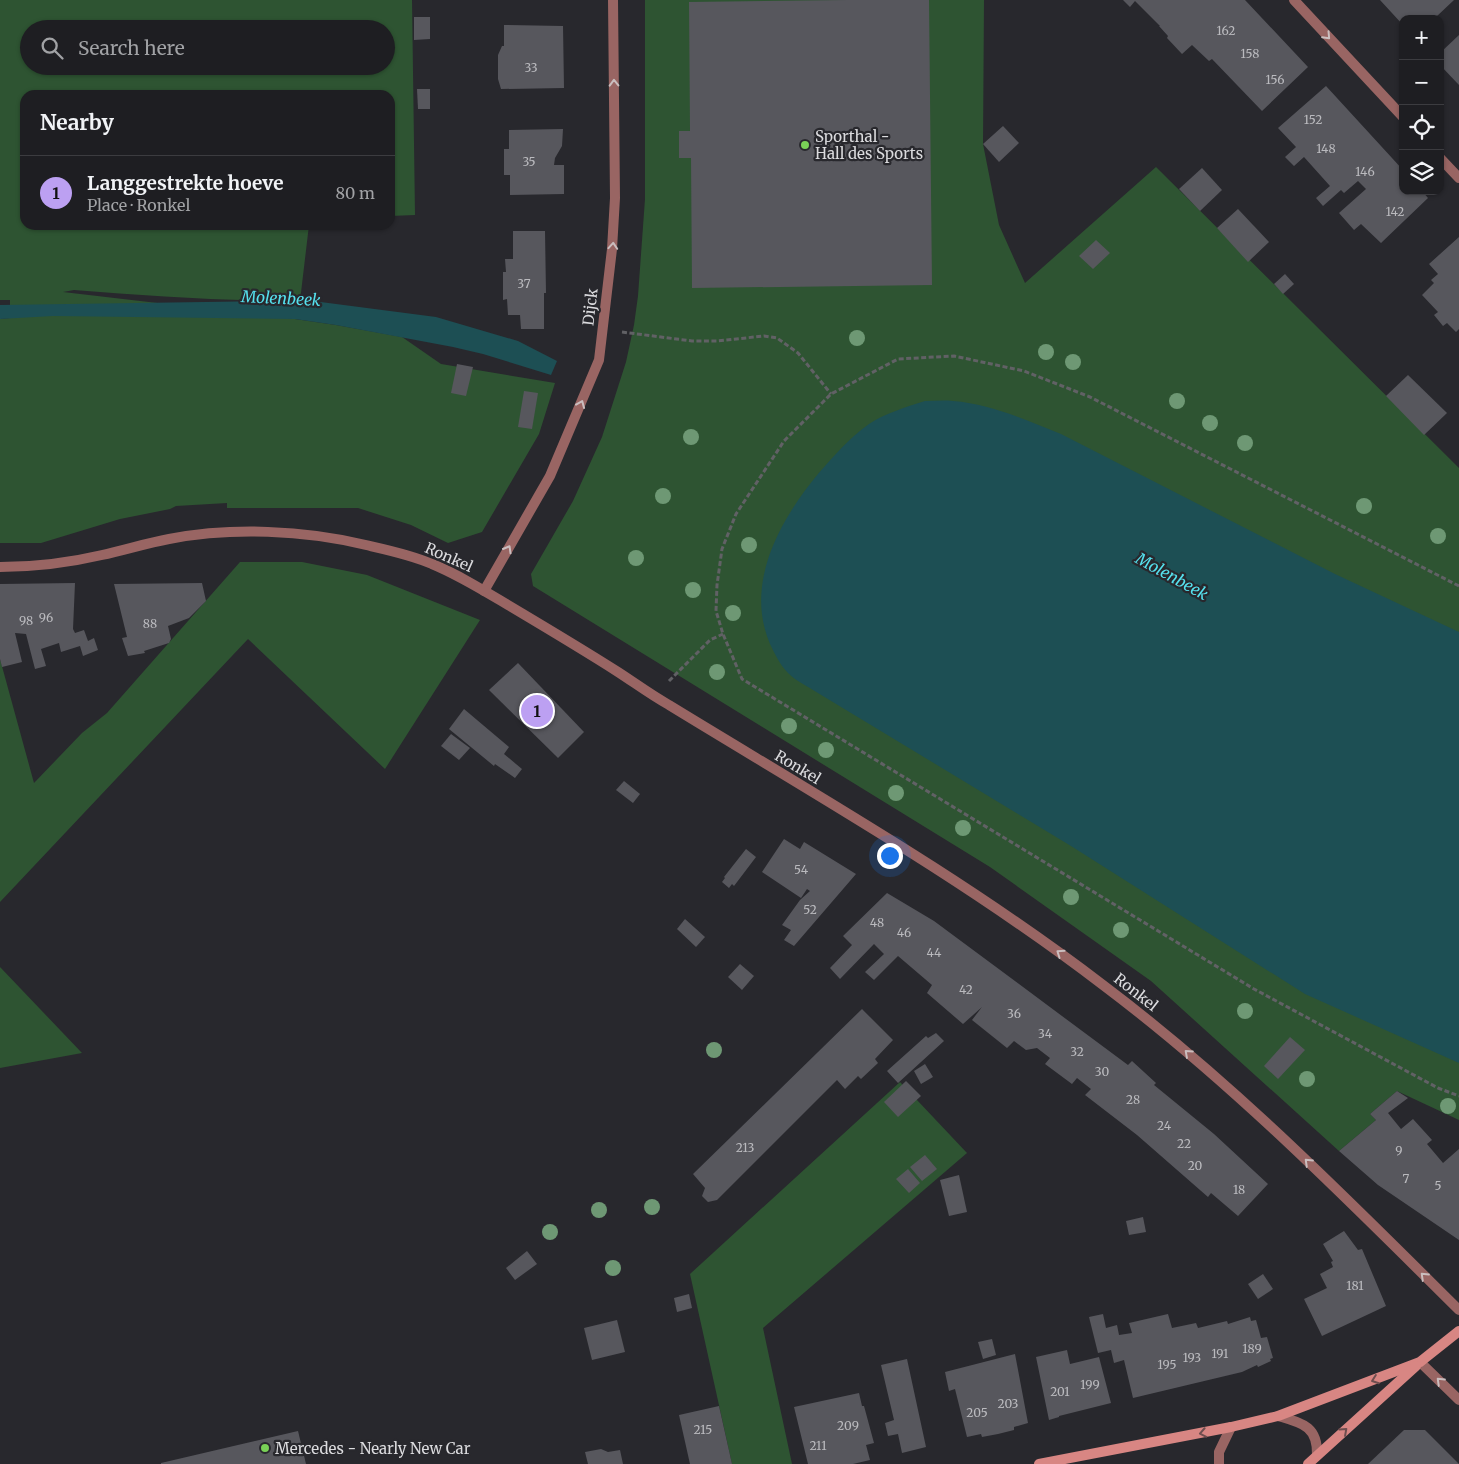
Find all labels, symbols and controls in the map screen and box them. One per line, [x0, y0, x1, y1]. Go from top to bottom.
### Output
map controls [1399, 15, 1444, 195]
button: + [1399, 15, 1444, 60]
search box [20, 20, 395, 75]
house number: 162 [1217, 23, 1235, 38]
one-way arrow [1321, 30, 1330, 39]
icon: search [38, 34, 66, 62]
text: Search here [78, 36, 185, 60]
house number: 158 [1241, 46, 1259, 61]
house number: 33 [524, 60, 538, 75]
button: − [1399, 60, 1444, 105]
house number: 156 [1265, 72, 1285, 87]
one-way arrow [609, 79, 619, 86]
button: locate [1399, 105, 1444, 150]
text: Nearby [40, 109, 114, 136]
house number: 152 [1304, 112, 1322, 127]
place label: Sporthal - Hall des Sports [815, 127, 923, 163]
marker: Sporthal - Hall des Sports [799, 139, 811, 151]
house number: 148 [1316, 141, 1336, 156]
button: layers [1399, 150, 1444, 195]
house number: 35 [522, 154, 536, 169]
house number: 146 [1355, 164, 1375, 179]
text: Langgestrekte hoeve [87, 171, 283, 195]
text: 1 [52, 183, 60, 203]
text: 80 m [336, 183, 375, 203]
text: Place · Ronkel [87, 195, 190, 215]
house number: 142 [1386, 204, 1404, 219]
one-way arrow [607, 241, 618, 249]
house number: 37 [517, 276, 531, 291]
water label: Molenbeek [240, 286, 321, 310]
street label: Dijck [578, 287, 602, 327]
one-way arrow [575, 400, 585, 408]
street label: Ronkel [422, 538, 476, 576]
one-way arrow [502, 545, 512, 554]
water label: Molenbeek [1132, 548, 1212, 604]
house number: 96 [39, 610, 53, 625]
house number: 98 [19, 613, 33, 628]
house number: 88 [143, 616, 157, 631]
pin: 1 [521, 692, 553, 730]
street label: Ronkel [771, 746, 825, 788]
your location [877, 843, 903, 869]
house number: 54 [794, 862, 809, 877]
house number: 52 [803, 902, 817, 917]
house number: 48 [870, 915, 884, 930]
house number: 46 [897, 925, 911, 940]
house number: 44 [927, 945, 942, 960]
one-way arrow [1056, 950, 1066, 959]
street label: Ronkel [1110, 969, 1162, 1015]
house number: 42 [959, 982, 973, 997]
house number: 36 [1007, 1006, 1021, 1021]
house number: 34 [1038, 1026, 1053, 1041]
house number: 32 [1070, 1044, 1084, 1059]
one-way arrow [1185, 1050, 1194, 1059]
house number: 30 [1095, 1064, 1109, 1079]
house number: 28 [1126, 1092, 1140, 1107]
house number: 24 [1157, 1118, 1172, 1133]
house number: 22 [1177, 1136, 1191, 1151]
house number: 213 [736, 1140, 754, 1155]
house number: 9 [1395, 1143, 1403, 1158]
house number: 20 [1188, 1158, 1203, 1173]
one-way arrow [1305, 1159, 1314, 1168]
house number: 7 [1403, 1171, 1410, 1186]
house number: 5 [1434, 1178, 1442, 1193]
house number: 18 [1233, 1182, 1245, 1197]
one-way arrow [1421, 1273, 1430, 1282]
house number: 181 [1346, 1278, 1364, 1293]
house number: 189 [1242, 1341, 1262, 1356]
house number: 191 [1211, 1346, 1229, 1361]
house number: 193 [1183, 1350, 1201, 1365]
house number: 195 [1158, 1357, 1176, 1372]
one-way arrow [1371, 1374, 1379, 1384]
house number: 199 [1080, 1377, 1100, 1392]
one-way arrow [1436, 1378, 1445, 1387]
house number: 201 [1050, 1384, 1070, 1399]
house number: 203 [998, 1396, 1019, 1411]
house number: 205 [966, 1405, 988, 1420]
house number: 209 [837, 1418, 859, 1433]
house number: 215 [694, 1422, 712, 1437]
one-way arrow [1199, 1427, 1208, 1437]
one-way arrow [1338, 1428, 1347, 1437]
house number: 211 [809, 1438, 827, 1453]
place label: Mercedes - Nearly New Car [275, 1439, 471, 1458]
marker: Mercedes - Nearly New Car [259, 1442, 271, 1454]

